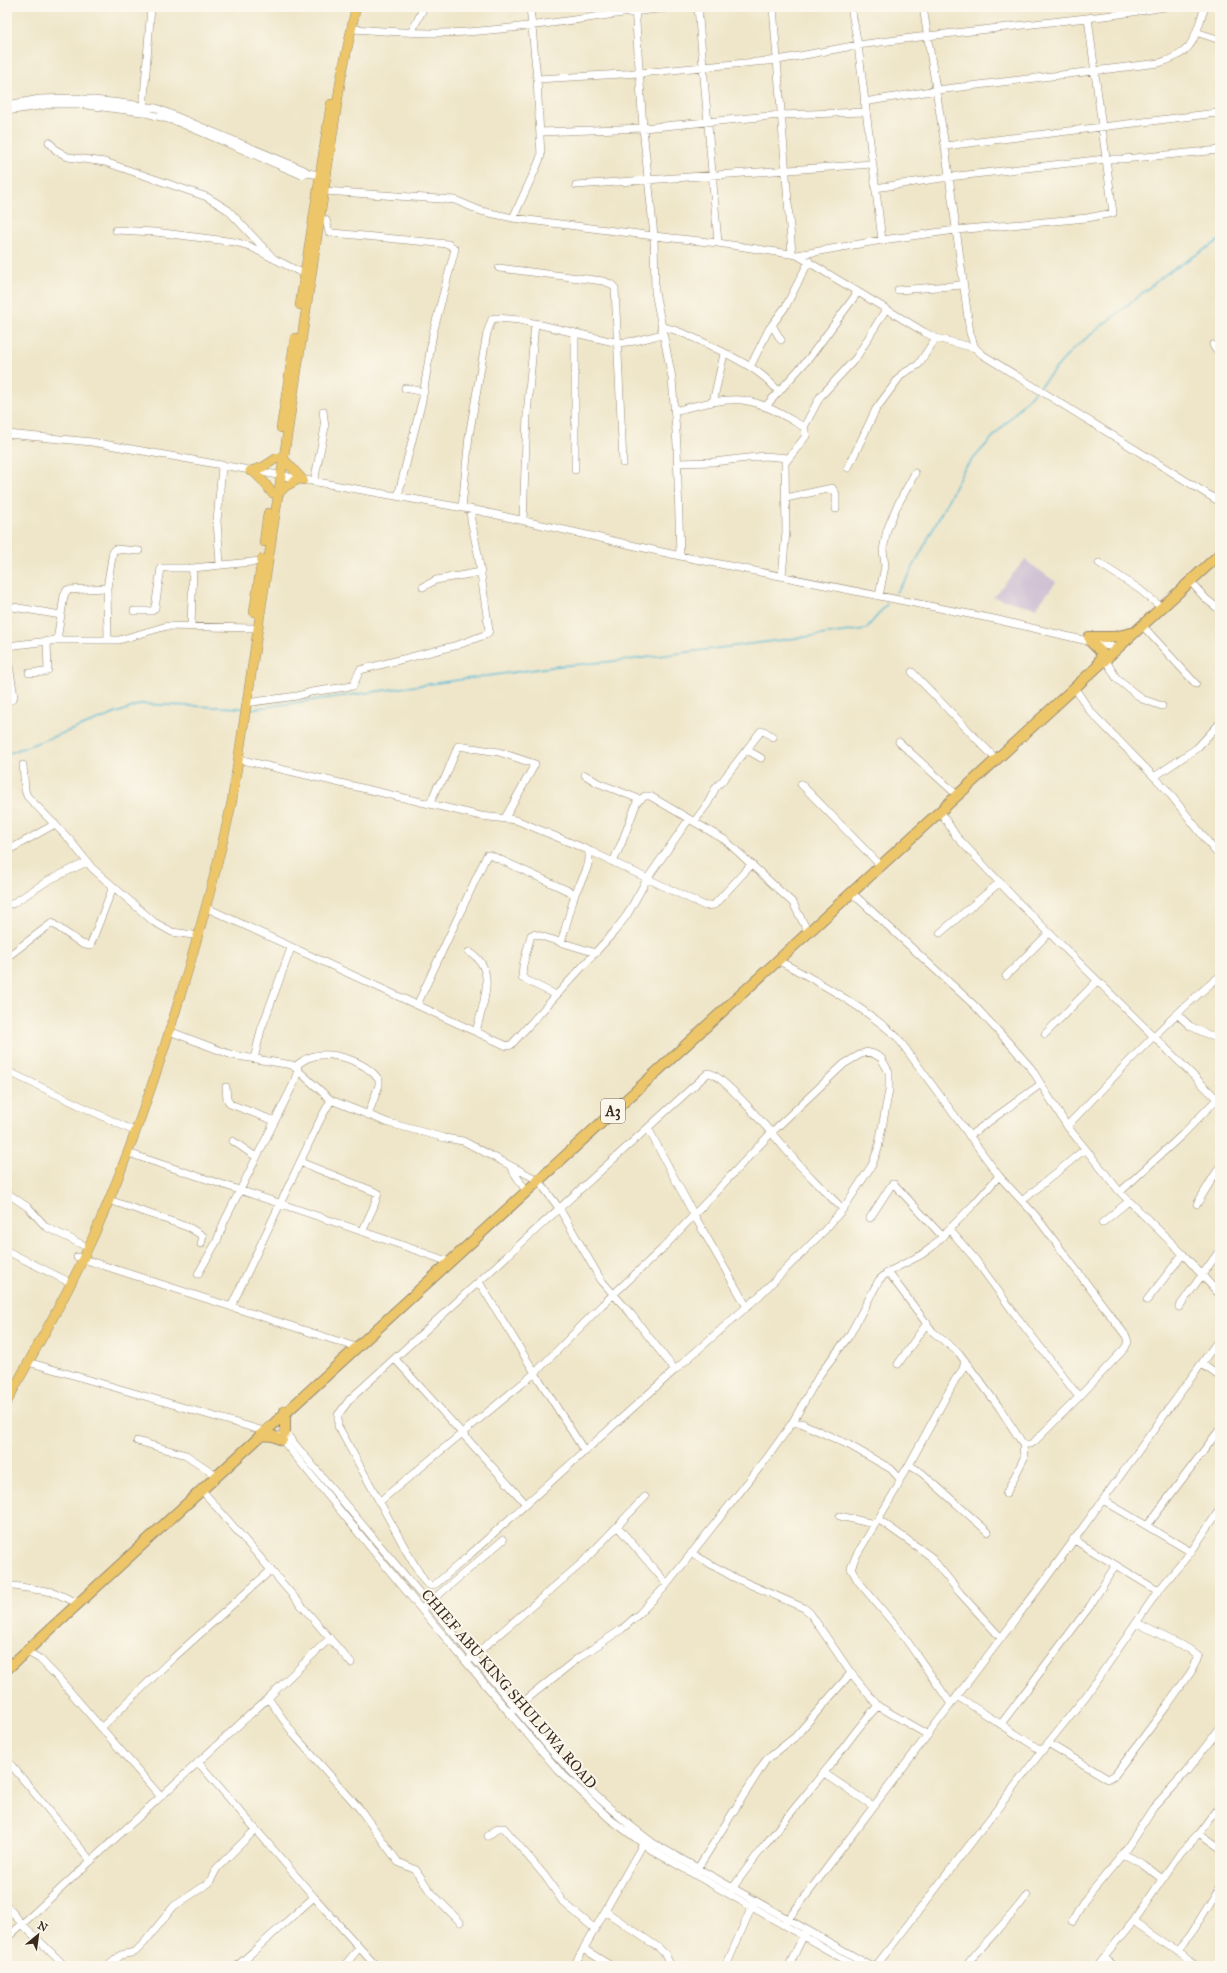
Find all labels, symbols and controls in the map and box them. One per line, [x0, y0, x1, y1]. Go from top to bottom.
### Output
road number: A3 [601, 1099, 625, 1123]
street label: CHIEF ABU KING SHULUWA ROAD [417, 1586, 601, 1793]
north arrow [18, 1915, 58, 1955]
text: N [35, 1919, 50, 1935]

